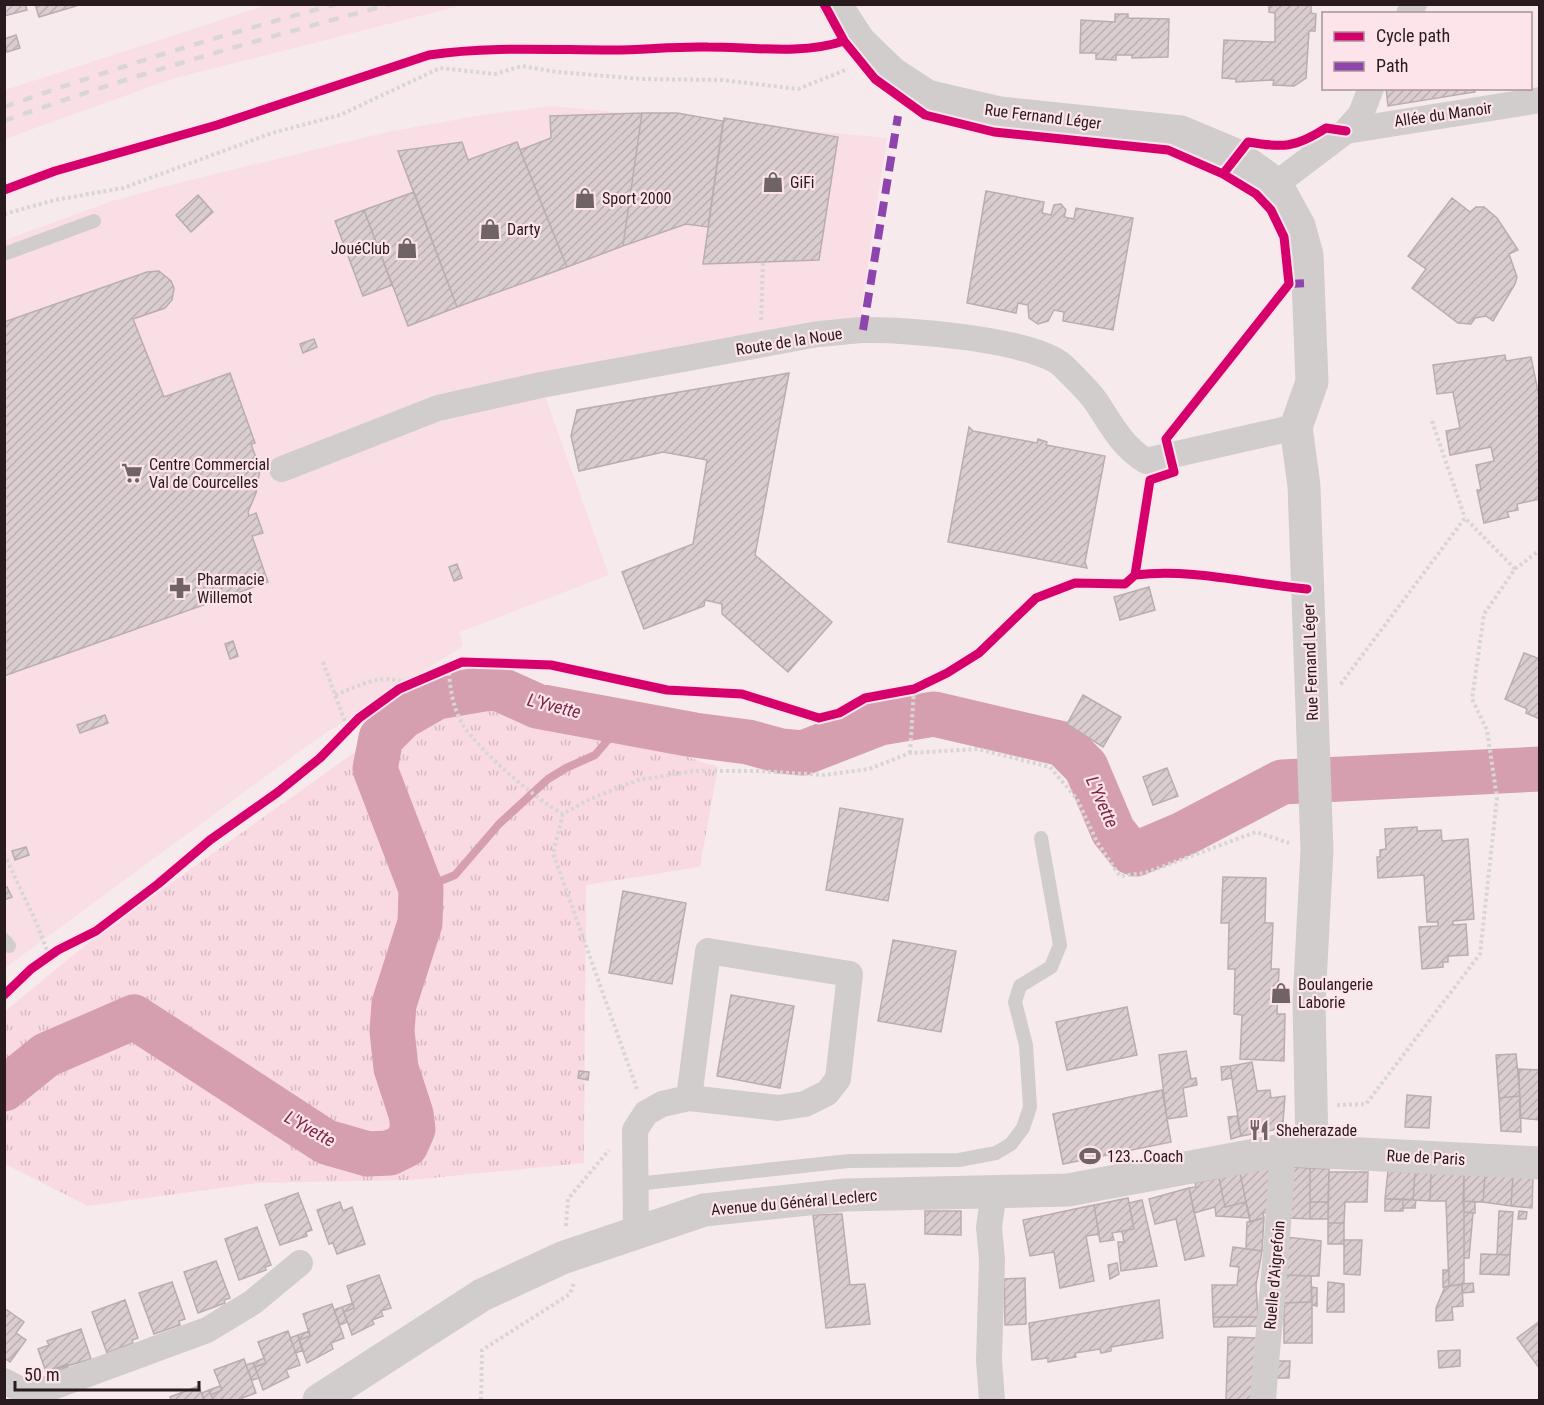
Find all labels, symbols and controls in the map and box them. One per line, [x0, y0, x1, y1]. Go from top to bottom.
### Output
legend [1322, 12, 1532, 90]
text: Cycle path [1376, 25, 1450, 46]
text: Path [1376, 55, 1409, 76]
street label: Allée du Manoir [1393, 98, 1493, 131]
street label: Rue Fernand Léger [983, 100, 1103, 133]
shop icon: GiFi [761, 170, 785, 194]
place label: GiFi [790, 173, 815, 192]
shop icon: Sport 2000 [573, 186, 597, 210]
place label: Sport 2000 [602, 189, 671, 208]
shop icon: Darty [478, 217, 502, 241]
place label: Darty [507, 220, 541, 239]
shop icon: JouéClub [395, 236, 419, 260]
place label: JouéClub [331, 239, 390, 258]
street label: Route de la Noue [735, 324, 844, 359]
place label: Centre Commercial Val de Courcelles [149, 455, 270, 492]
supermarket icon: Centre Commercial Val de Courcelles [120, 461, 144, 485]
place label: Pharmacie Willemot [197, 570, 264, 607]
pharmacy icon: Pharmacie Willemot [168, 576, 192, 600]
street label: Rue Fernand Léger [1299, 603, 1322, 721]
water label: L'Yvette [525, 689, 583, 722]
water label: L'Yvette [1082, 773, 1123, 831]
place label: Boulangerie Laborie [1298, 975, 1373, 1012]
shop icon: Boulangerie Laborie [1269, 981, 1293, 1005]
water label: L'Yvette [281, 1106, 339, 1151]
restaurant icon: Sheherazade [1247, 1118, 1271, 1142]
place label: Sheherazade [1276, 1121, 1357, 1140]
sports icon: 123...Coach [1078, 1144, 1102, 1168]
street label: Rue de Paris [1386, 1146, 1466, 1169]
place label: 123...Coach [1107, 1147, 1183, 1166]
street label: Avenue du Général Leclerc [710, 1186, 878, 1219]
street label: Ruelle d'Aigrefoin [1260, 1220, 1289, 1330]
scale bar [15, 1354, 200, 1392]
text: 50 m [24, 1364, 59, 1385]

